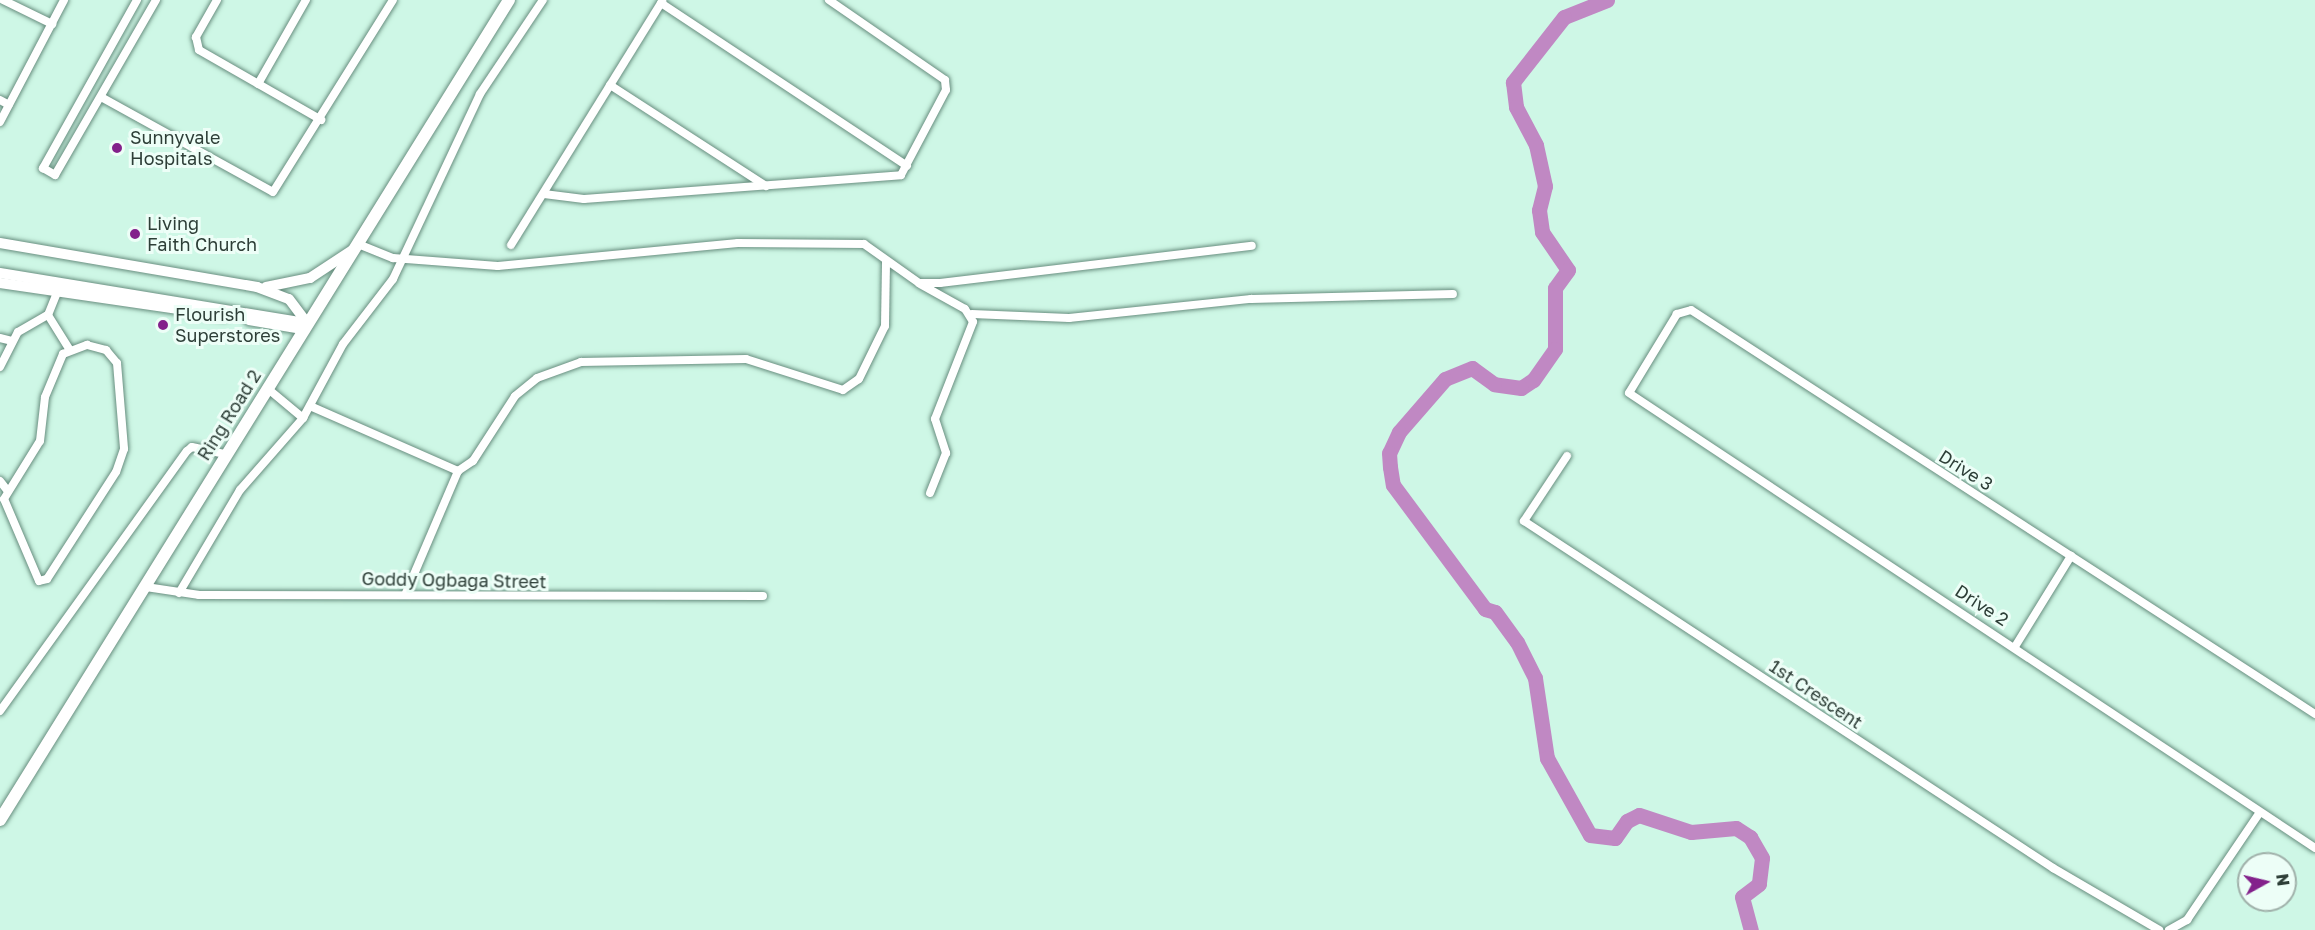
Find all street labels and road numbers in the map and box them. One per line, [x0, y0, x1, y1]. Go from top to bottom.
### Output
street label: Ring Road 2 [193, 366, 265, 464]
street label: Drive 3 [1935, 445, 1997, 495]
street label: Goddy Ogbaga Street [361, 568, 547, 592]
street label: Drive 2 [1951, 580, 2013, 630]
street label: 1st Crescent [1765, 655, 1867, 733]

